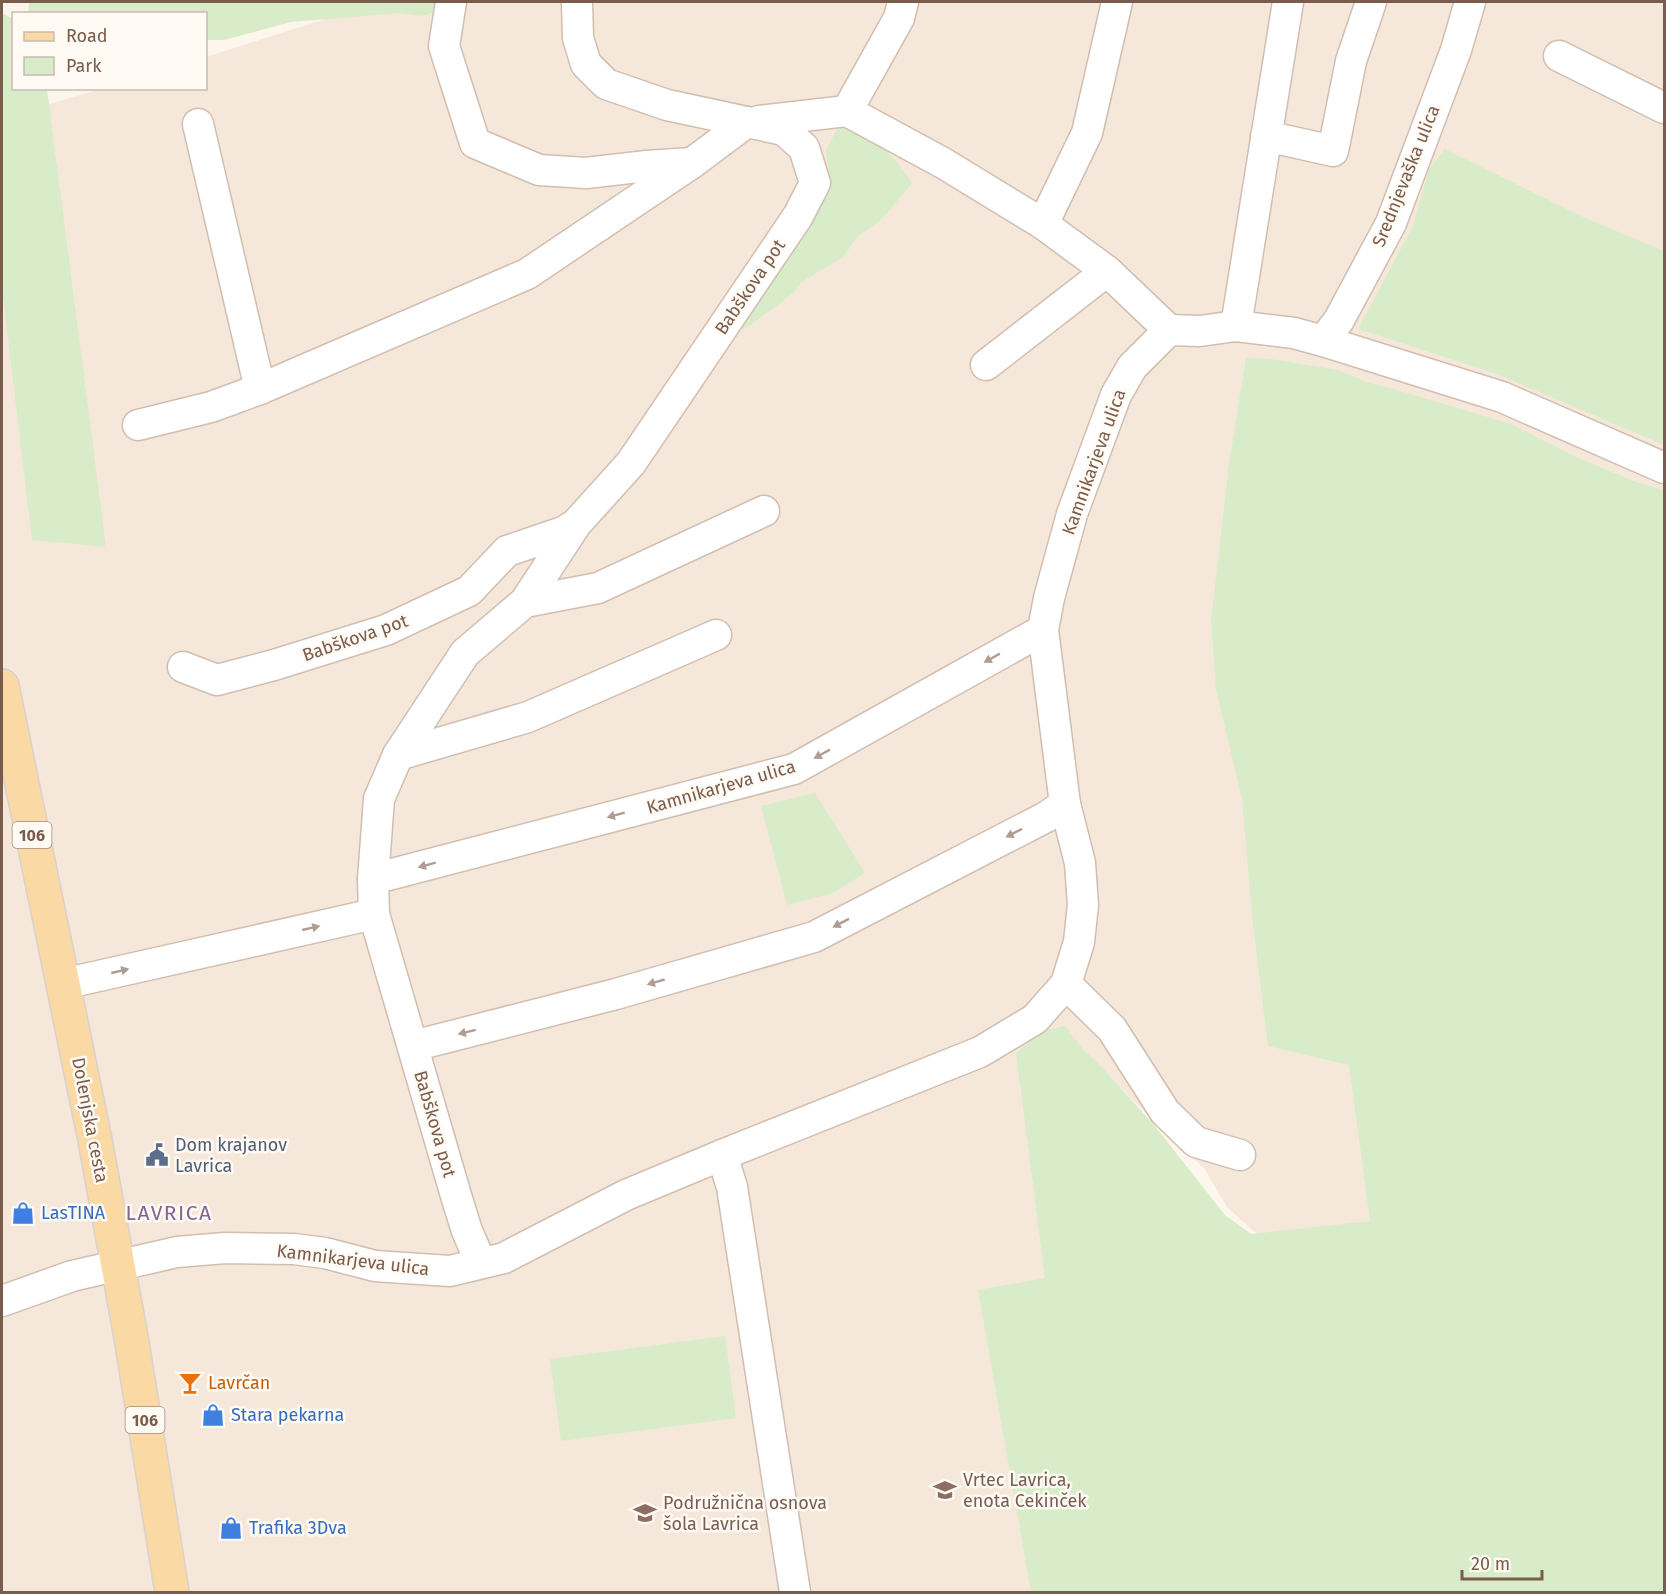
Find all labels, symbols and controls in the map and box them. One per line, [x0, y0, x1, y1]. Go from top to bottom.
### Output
legend [12, 12, 207, 90]
text: Road [66, 25, 108, 47]
text: Park [66, 55, 102, 77]
street label: Srednjevaška ulica [1367, 102, 1445, 250]
street label: Babškova pot [710, 235, 790, 339]
street label: Kamnikarjeva ulica [1057, 386, 1131, 538]
street label: Babškova pot [299, 610, 411, 666]
one-way arrow [983, 653, 1000, 663]
one-way arrow [814, 748, 830, 759]
street label: Kamnikarjeva ulica [644, 755, 798, 819]
one-way arrow [607, 811, 625, 821]
road number: 106 [12, 822, 51, 848]
one-way arrow [1006, 829, 1023, 838]
one-way arrow [418, 860, 437, 870]
one-way arrow [833, 918, 850, 928]
one-way arrow [301, 923, 320, 932]
one-way arrow [111, 966, 130, 976]
one-way arrow [647, 978, 665, 987]
one-way arrow [458, 1028, 476, 1037]
street label: Dolenjska cesta [67, 1055, 113, 1185]
street label: Babškova pot [409, 1068, 461, 1180]
place label: Dom krajanov Lavrica [175, 1134, 287, 1177]
public building icon: Dom krajanov Lavrica [144, 1142, 170, 1168]
shop icon: LasTINA [10, 1200, 36, 1226]
district label: LAVRICA [125, 1200, 213, 1226]
place label: LasTINA [41, 1202, 106, 1224]
street label: Kamnikarjeva ulica [275, 1240, 431, 1280]
bar icon: Lavrčan [177, 1370, 203, 1396]
place label: Lavrčan [208, 1372, 270, 1394]
shop icon: Stara pekarna [200, 1402, 226, 1428]
place label: Stara pekarna [231, 1404, 344, 1426]
road number: 106 [126, 1407, 164, 1433]
place label: Vrtec Lavrica, enota Cekinček [963, 1469, 1087, 1512]
school or university icon: Vrtec Lavrica, enota Cekinček [932, 1477, 958, 1503]
place label: Podružnična osnova šola Lavrica [663, 1492, 827, 1535]
school or university icon: Podružnična osnova šola Lavrica [632, 1500, 658, 1526]
shop icon: Trafika 3Dva [218, 1515, 244, 1541]
place label: Trafika 3Dva [249, 1517, 347, 1539]
scale bar [1462, 1543, 1542, 1581]
text: 20 m [1471, 1553, 1510, 1575]

